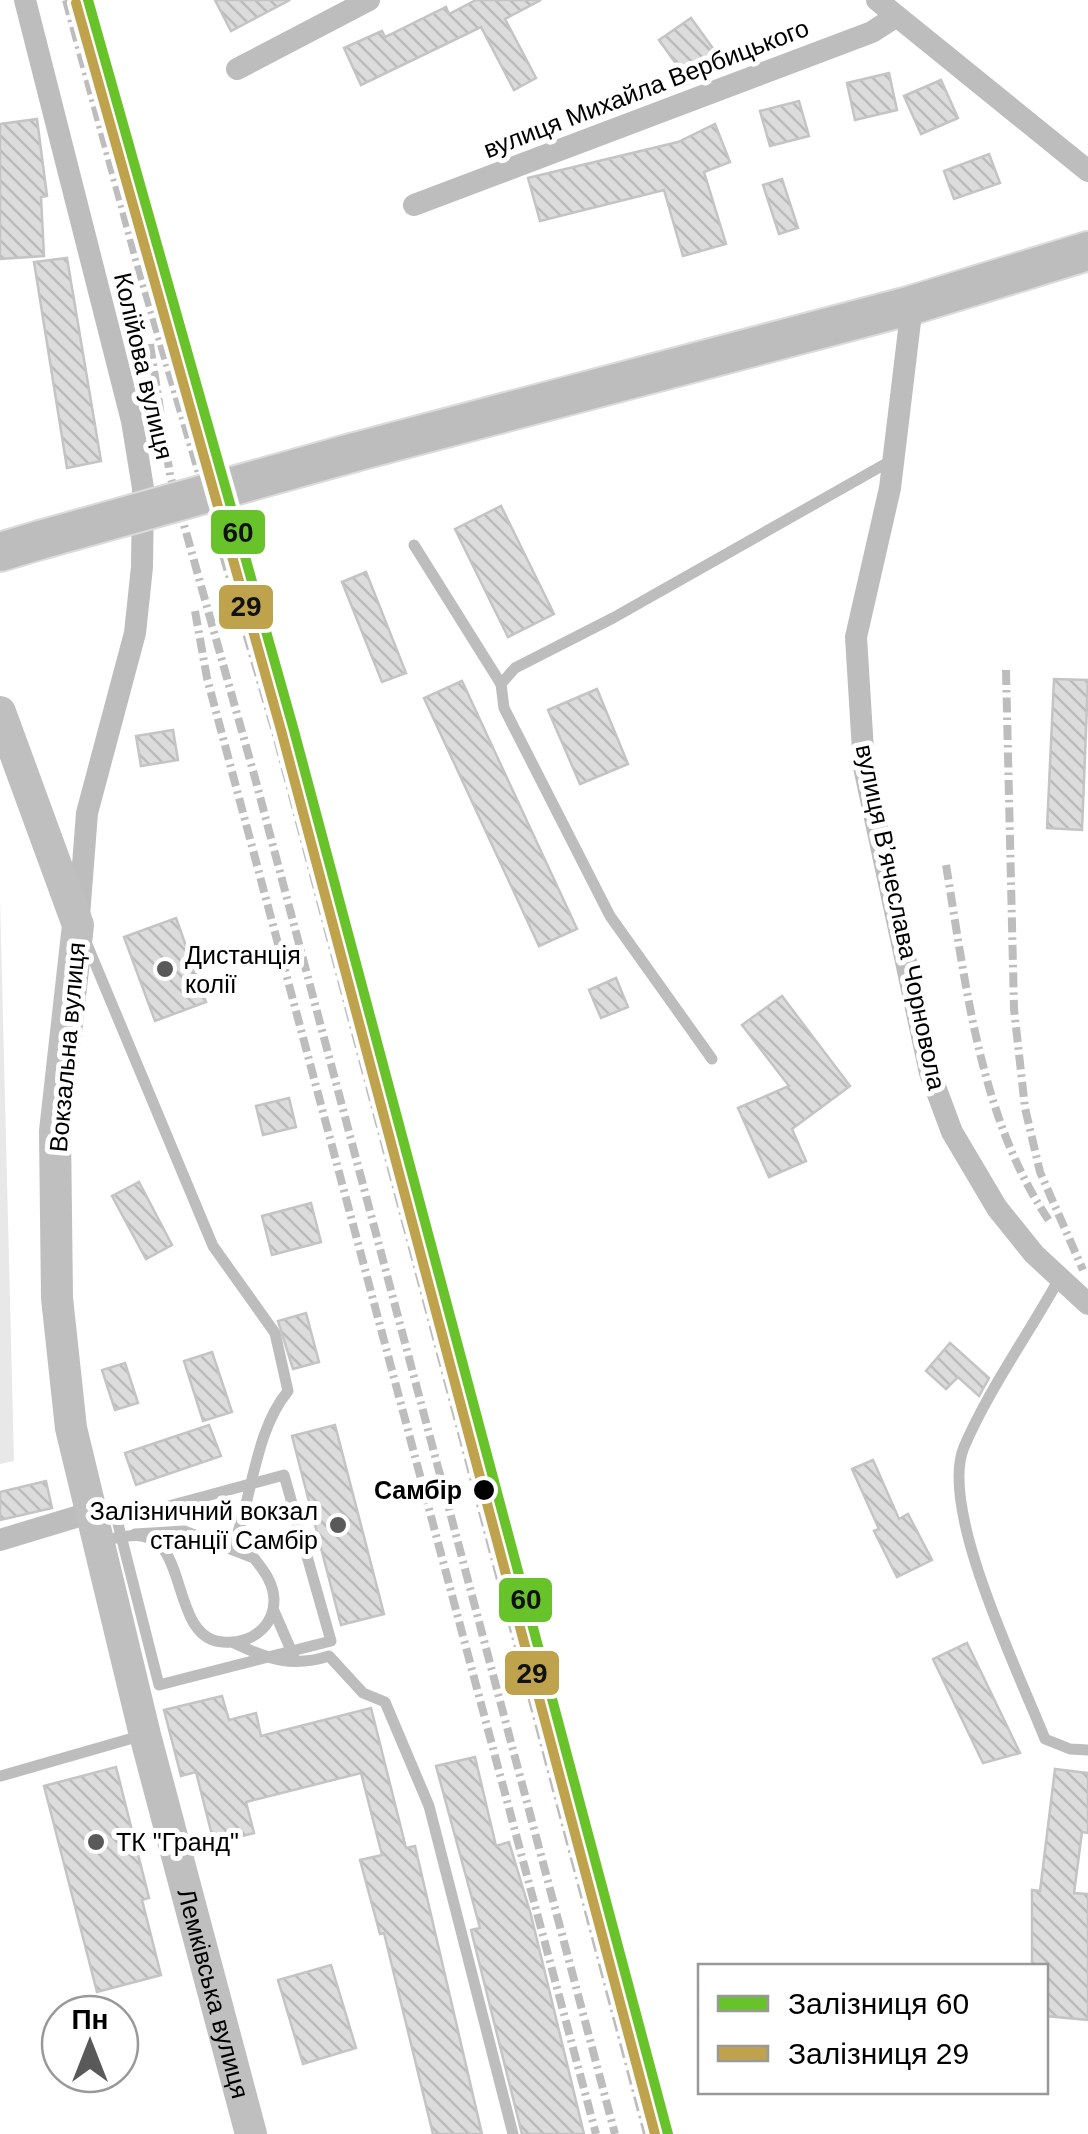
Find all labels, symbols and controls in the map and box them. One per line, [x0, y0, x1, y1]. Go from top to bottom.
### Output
street label: вулиця Михайла Вербицького [479, 13, 813, 163]
street label: Колійова вулиця [109, 270, 179, 462]
line badge: 60 [209, 508, 267, 556]
text: 60 [222, 517, 254, 548]
line badge: 29 [217, 583, 275, 631]
text: 29 [230, 591, 262, 622]
street label: вулиця Вʼячеслава Чорновола [851, 742, 951, 1092]
street label: Вокзальна вулиця [44, 941, 90, 1153]
place label: Дистанція колії [185, 941, 301, 998]
marker: Дистанція колії [154, 958, 176, 980]
place label: Самбір [374, 1476, 462, 1504]
marker: Самбір [471, 1477, 497, 1503]
place label: Залізничний вокзал станції Самбір [90, 1497, 318, 1554]
marker: Залізничний вокзал станції Самбір [327, 1514, 349, 1536]
line badge: 60 [497, 1576, 554, 1624]
text: 60 [510, 1584, 542, 1615]
line badge: 29 [503, 1649, 561, 1697]
text: 29 [516, 1658, 548, 1689]
place label: ТК "Гранд" [116, 1828, 239, 1856]
marker: ТК "Гранд" [85, 1831, 107, 1853]
street label: Лемківська вулиця [172, 1885, 255, 2101]
legend [698, 1964, 1048, 2094]
text: Залізниця 60 [788, 1987, 969, 2020]
north arrow [40, 1994, 140, 2094]
text: Пн [71, 2004, 109, 2035]
text: Залізниця 29 [788, 2037, 969, 2070]

